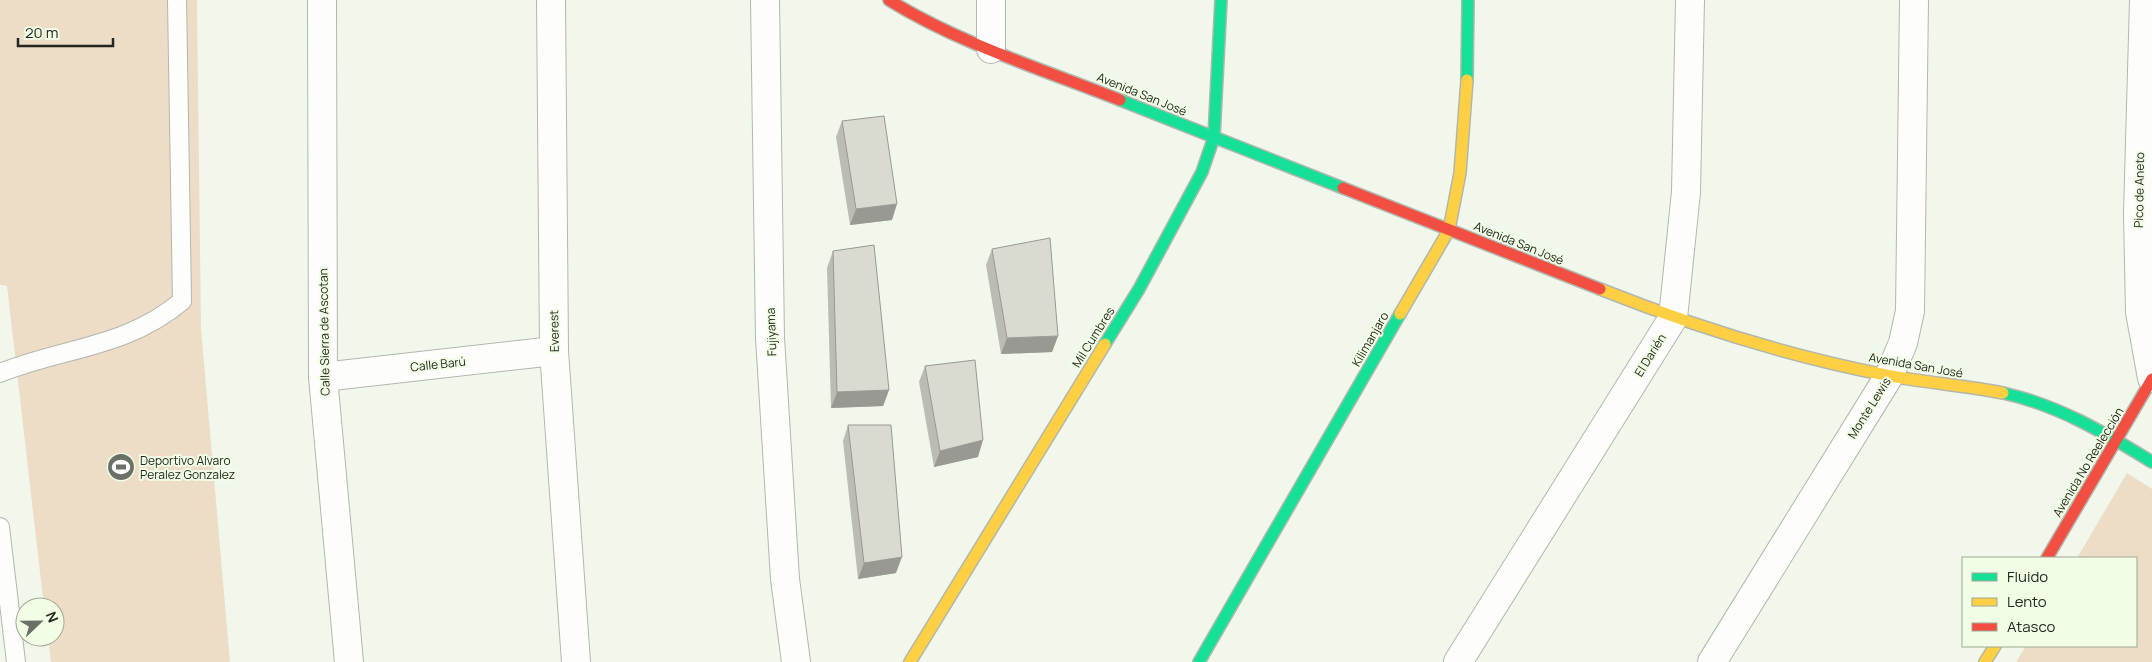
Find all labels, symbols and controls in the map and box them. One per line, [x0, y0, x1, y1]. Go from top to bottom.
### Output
scale bar [18, 15, 112, 47]
text: 20 m [25, 22, 58, 43]
street label: Avenida San José [1095, 68, 1189, 120]
street label: Pico de Aneto [2130, 152, 2148, 228]
street label: Avenida San José [1472, 217, 1566, 269]
street label: Calle Sierra de Ascotan [314, 268, 334, 396]
street label: Mil Cumbres [1068, 303, 1118, 371]
street label: Fujiyama [762, 307, 780, 357]
street label: Kilimanjaro [1348, 309, 1392, 369]
street label: Everest [545, 310, 563, 352]
street label: El Darién [1630, 330, 1670, 380]
street label: Avenida San José [1868, 348, 1964, 382]
street label: Calle Barú [409, 353, 467, 375]
street label: Monte Lewis [1843, 374, 1895, 442]
street label: Avenida No Reelección [2049, 404, 2127, 520]
sports icon: Deportivo Alvaro Peralez Gonzalez [106, 452, 136, 482]
place label: Deportivo Alvaro Peralez Gonzalez [140, 452, 235, 483]
legend [1962, 557, 2137, 647]
text: Fluido [2007, 566, 2048, 587]
text: Lento [2007, 591, 2047, 612]
north arrow [15, 597, 65, 647]
text: N [42, 609, 63, 625]
text: Atasco [2007, 616, 2055, 637]

